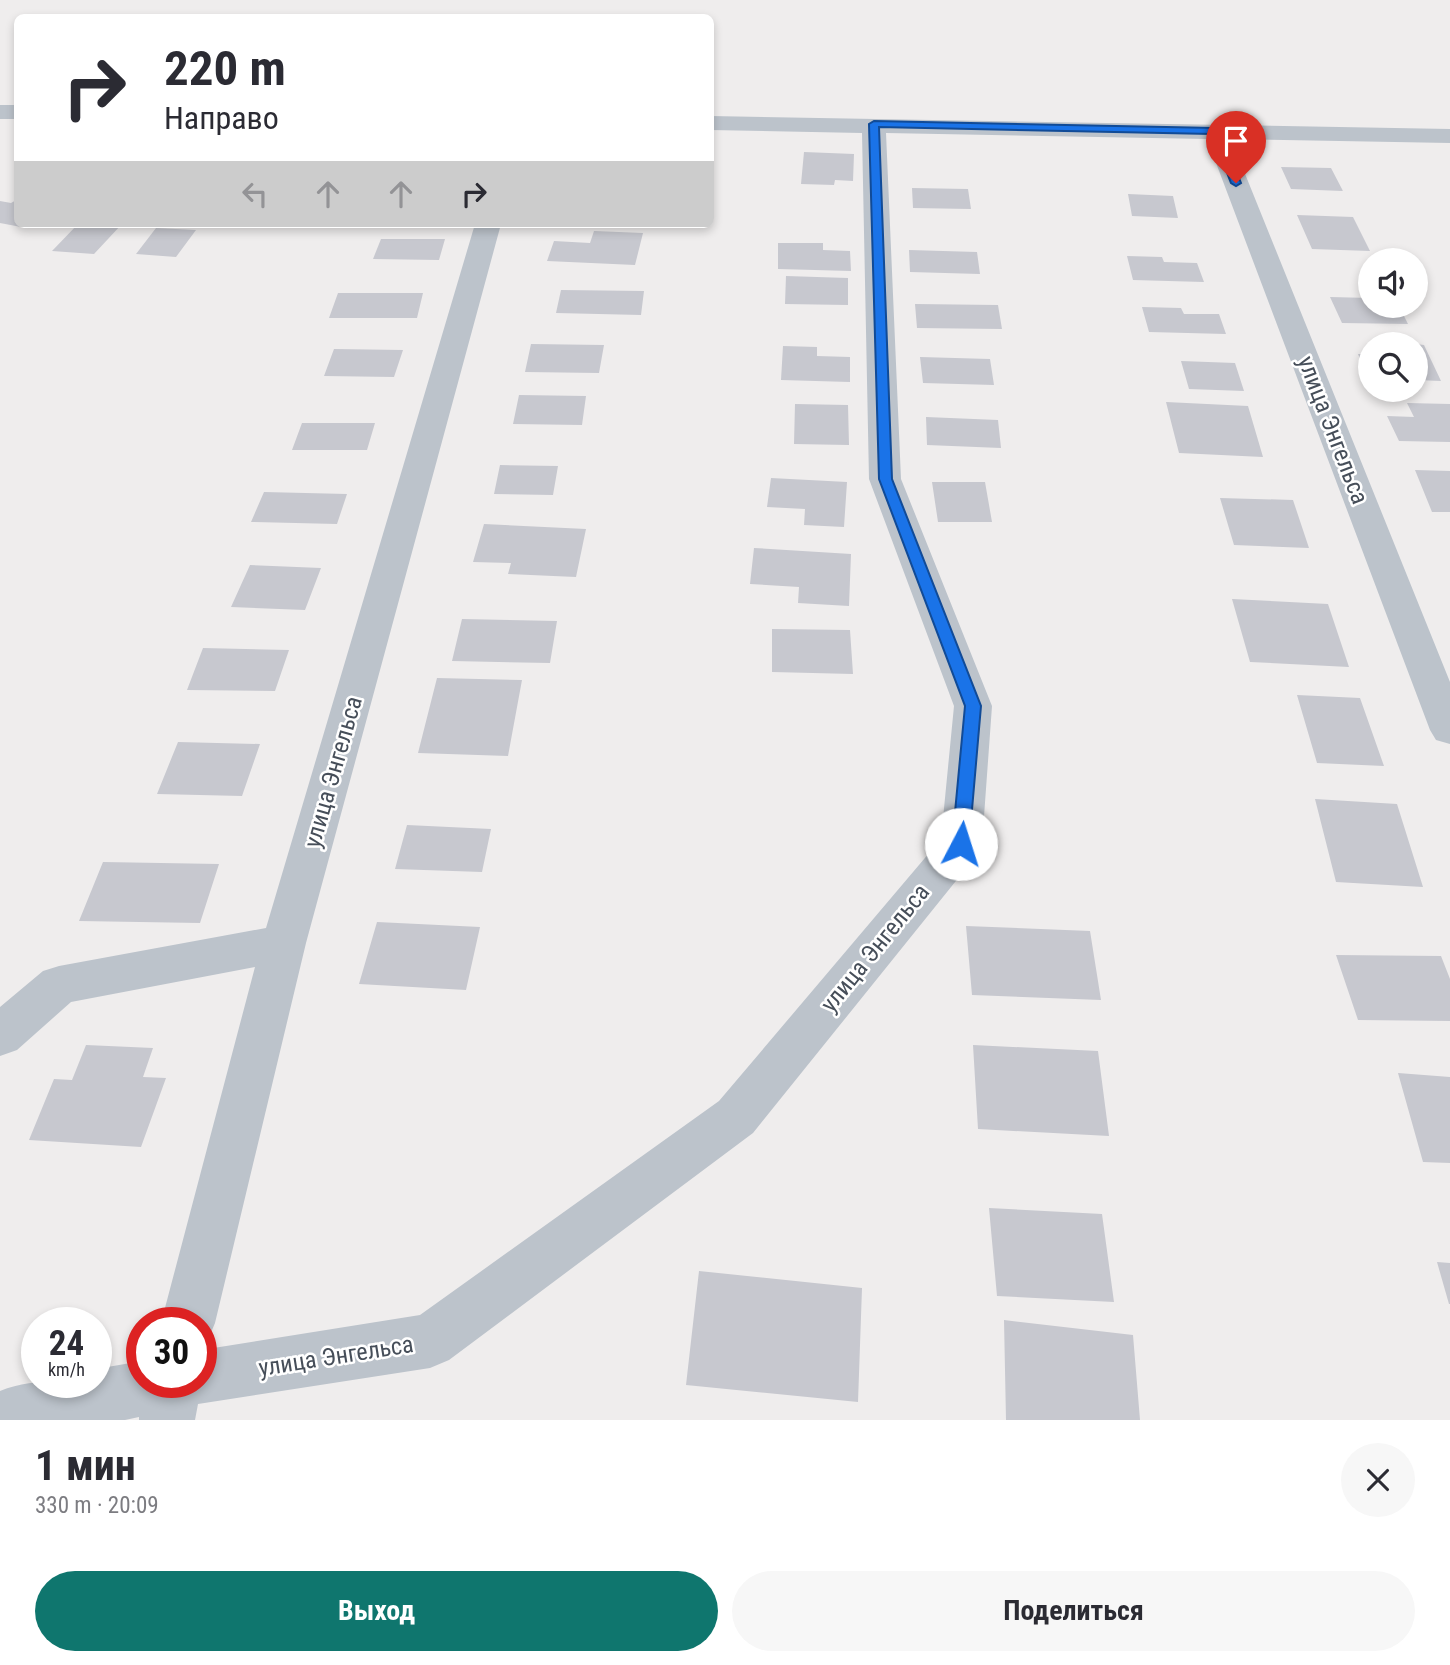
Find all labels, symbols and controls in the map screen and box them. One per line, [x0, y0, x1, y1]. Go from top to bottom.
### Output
text: 220 m [164, 40, 286, 97]
icon: right [49, 42, 140, 133]
text: Направо [164, 99, 279, 137]
pin [1206, 111, 1266, 183]
icon: arrive [1217, 122, 1255, 160]
icon: left [236, 175, 274, 213]
icon: ahead [309, 175, 347, 213]
icon: ahead [382, 175, 420, 213]
icon: right [455, 175, 493, 213]
map controls [1358, 248, 1428, 402]
button: sound [1358, 248, 1428, 318]
button: search [1358, 332, 1428, 402]
street label: улица Энгельса [1292, 352, 1374, 508]
street label: улица Энгельса [298, 693, 368, 851]
position arrow [924, 807, 998, 881]
street label: улица Энгельса [815, 878, 935, 1018]
speed limit sign: 30 [126, 1307, 217, 1398]
text: 24 [49, 1323, 84, 1364]
street label: улица Энгельса [257, 1330, 415, 1382]
text: km/h [48, 1359, 85, 1380]
text: 1 мин [35, 1441, 136, 1490]
button: close [1341, 1443, 1415, 1517]
text: 330 m · 20:09 [35, 1492, 159, 1519]
button: Выход [35, 1571, 718, 1651]
button: Поделиться [732, 1571, 1415, 1651]

